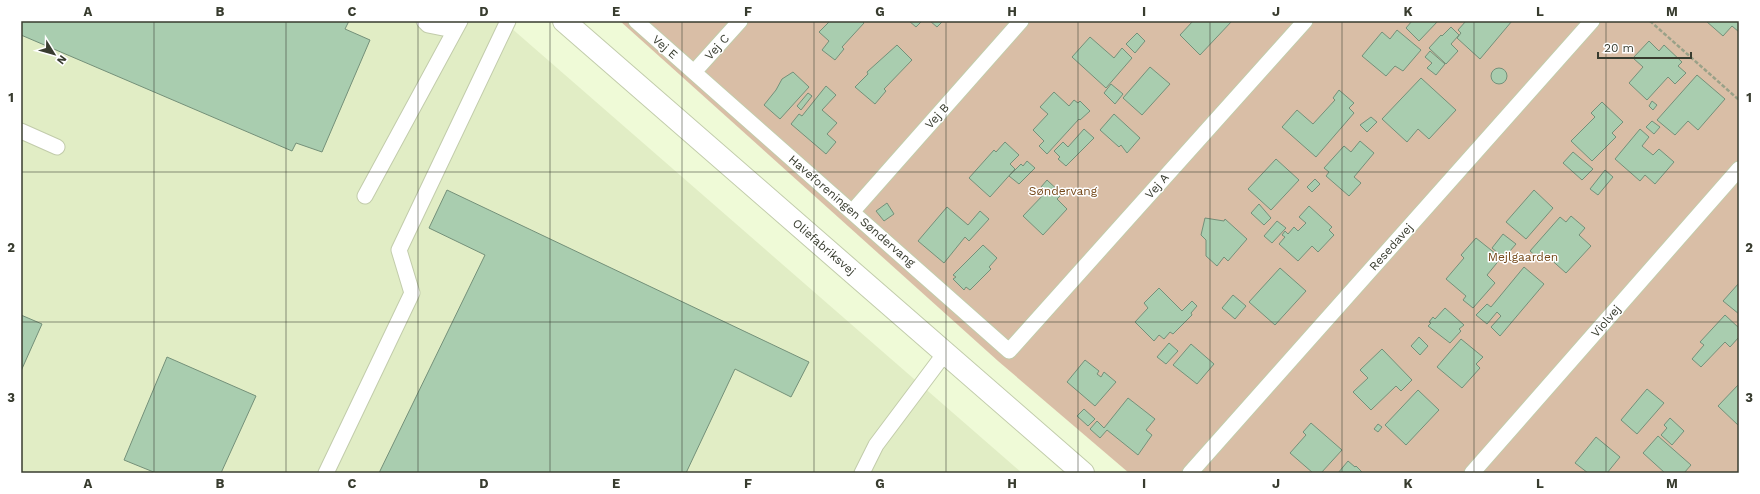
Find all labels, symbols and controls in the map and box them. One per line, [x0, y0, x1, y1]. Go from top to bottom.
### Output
text: A [84, 4, 93, 19]
text: B [216, 4, 225, 19]
text: C [348, 4, 357, 19]
text: D [479, 4, 489, 19]
text: E [612, 4, 620, 19]
text: F [744, 4, 752, 19]
text: G [875, 4, 885, 19]
text: H [1007, 4, 1017, 19]
text: I [1142, 4, 1146, 19]
text: J [1272, 4, 1280, 19]
text: K [1403, 4, 1413, 19]
text: L [1536, 4, 1544, 19]
text: M [1666, 4, 1678, 19]
street label: Vej C [702, 31, 732, 63]
street label: Vej E [649, 32, 681, 62]
north arrow [34, 34, 74, 74]
scale bar [1598, 34, 1691, 60]
text: 20 m [1604, 41, 1634, 55]
text: N [54, 53, 69, 67]
text: 1 [8, 90, 14, 105]
text: 1 [1746, 90, 1752, 105]
street label: Vej B [922, 100, 952, 132]
street label: Haveforeningen Søndervang [786, 152, 919, 270]
street label: Vej A [1142, 171, 1172, 201]
park label: Søndervang [1029, 184, 1098, 198]
street label: Oliefabriksvej [790, 216, 858, 278]
street label: Resedavej [1366, 221, 1416, 273]
text: 2 [7, 240, 15, 255]
text: 2 [1745, 240, 1753, 255]
park label: Mejlgaarden [1488, 250, 1558, 264]
street label: Violvej [1588, 302, 1624, 340]
text: 3 [7, 390, 15, 405]
text: 3 [1745, 390, 1753, 405]
text: A [84, 476, 93, 491]
text: B [216, 476, 225, 491]
text: C [348, 476, 357, 491]
text: D [479, 476, 489, 491]
text: E [612, 476, 620, 491]
text: F [744, 476, 752, 491]
text: G [875, 476, 885, 491]
text: H [1007, 476, 1017, 491]
text: I [1142, 476, 1146, 491]
text: J [1272, 476, 1280, 491]
text: K [1403, 476, 1413, 491]
text: L [1536, 476, 1544, 491]
text: M [1666, 476, 1678, 491]

